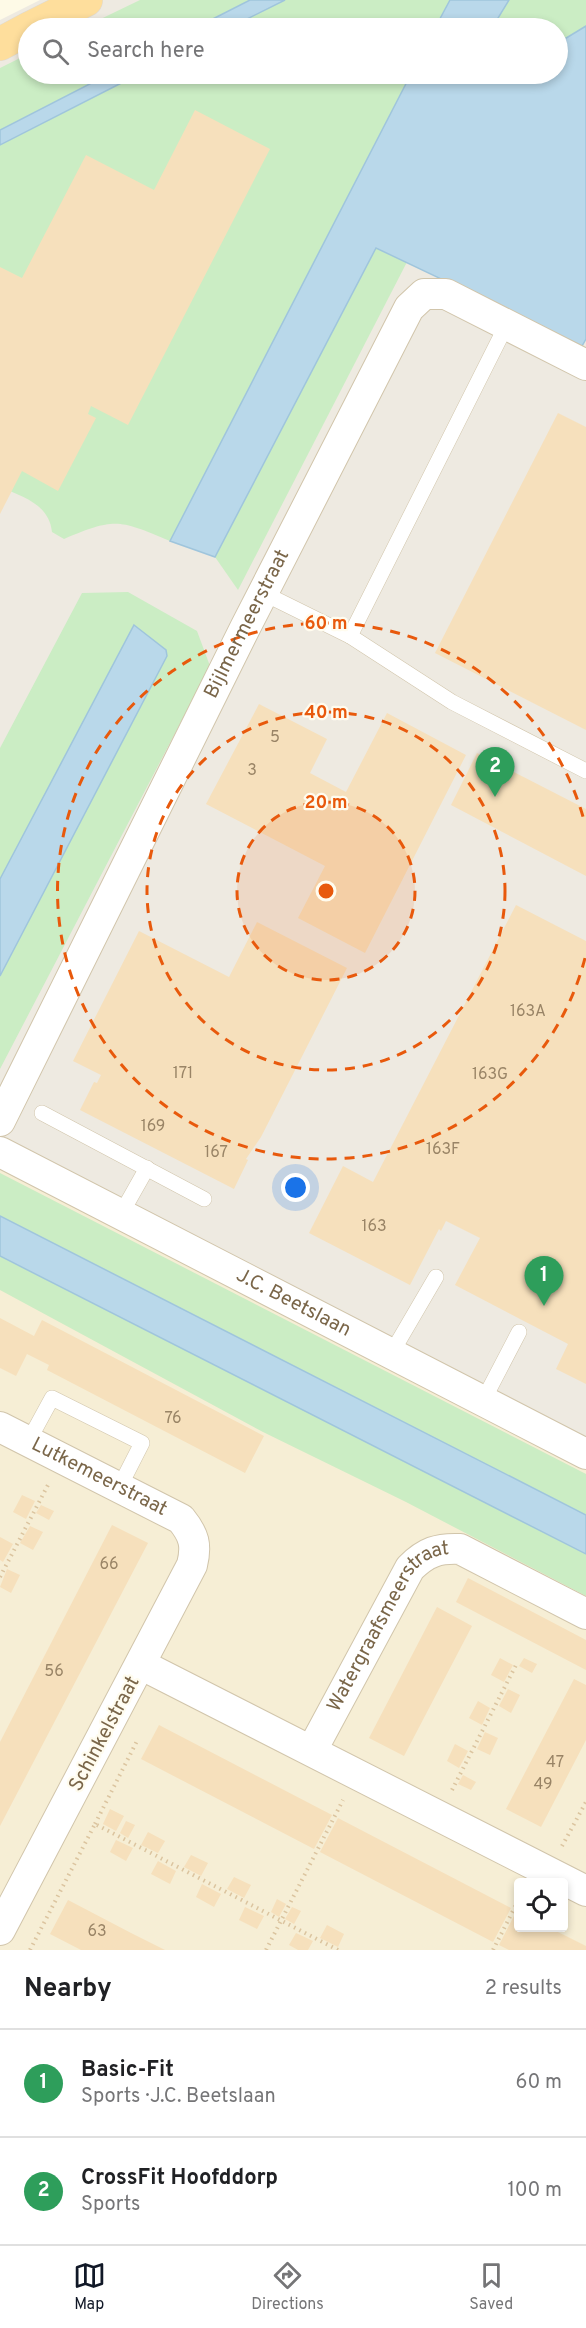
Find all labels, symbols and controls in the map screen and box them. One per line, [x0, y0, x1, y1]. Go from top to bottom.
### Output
search box [18, 18, 568, 84]
icon: search [39, 35, 72, 68]
text: Search here [87, 38, 205, 65]
street label: Bijlmermeerstraat [199, 545, 296, 703]
text: 60 m [304, 613, 348, 636]
text: 40 m [304, 702, 348, 725]
house number: 5 [270, 728, 280, 748]
pin: 2 [476, 748, 514, 797]
house number: 3 [247, 761, 257, 781]
text: 20 m [304, 792, 348, 815]
centre of rings [316, 881, 336, 901]
house number: 163A [510, 1002, 546, 1022]
house number: 171 [173, 1064, 193, 1084]
house number: 163G [472, 1065, 508, 1085]
house number: 169 [141, 1117, 165, 1137]
house number: 163F [426, 1140, 460, 1160]
house number: 167 [204, 1143, 228, 1163]
your location [281, 1173, 310, 1202]
house number: 163 [361, 1217, 387, 1237]
pin: 1 [524, 1256, 564, 1306]
street label: J.C. Beetslaan [231, 1263, 355, 1344]
house number: 76 [164, 1409, 182, 1429]
street label: Lutkemeerstraat [27, 1432, 171, 1523]
street label: Watergraafsmeerstraat [322, 1536, 450, 1717]
house number: 66 [99, 1555, 119, 1575]
house number: 56 [44, 1662, 64, 1682]
street label: Schinkelstraat [64, 1672, 146, 1796]
house number: 47 [546, 1753, 564, 1773]
house number: 49 [533, 1775, 553, 1795]
map controls [514, 1878, 568, 1932]
button: locate [514, 1878, 568, 1932]
house number: 63 [87, 1922, 107, 1942]
text: Nearby [24, 1973, 112, 2006]
text: 2 results [485, 1976, 562, 2002]
text: Basic-Fit [81, 2057, 174, 2084]
text: 1 [40, 2070, 48, 2096]
text: 60 m [516, 2070, 562, 2096]
text: Sports · J.C. Beetslaan [81, 2084, 276, 2110]
text: CrossFit Hoofddorp [81, 2165, 278, 2192]
text: 2 [37, 2178, 50, 2204]
text: 100 m [507, 2178, 562, 2204]
text: Sports [81, 2192, 141, 2218]
tab: Map [73, 2259, 106, 2315]
tab: Directions [251, 2259, 324, 2315]
tab: Saved [469, 2259, 513, 2315]

